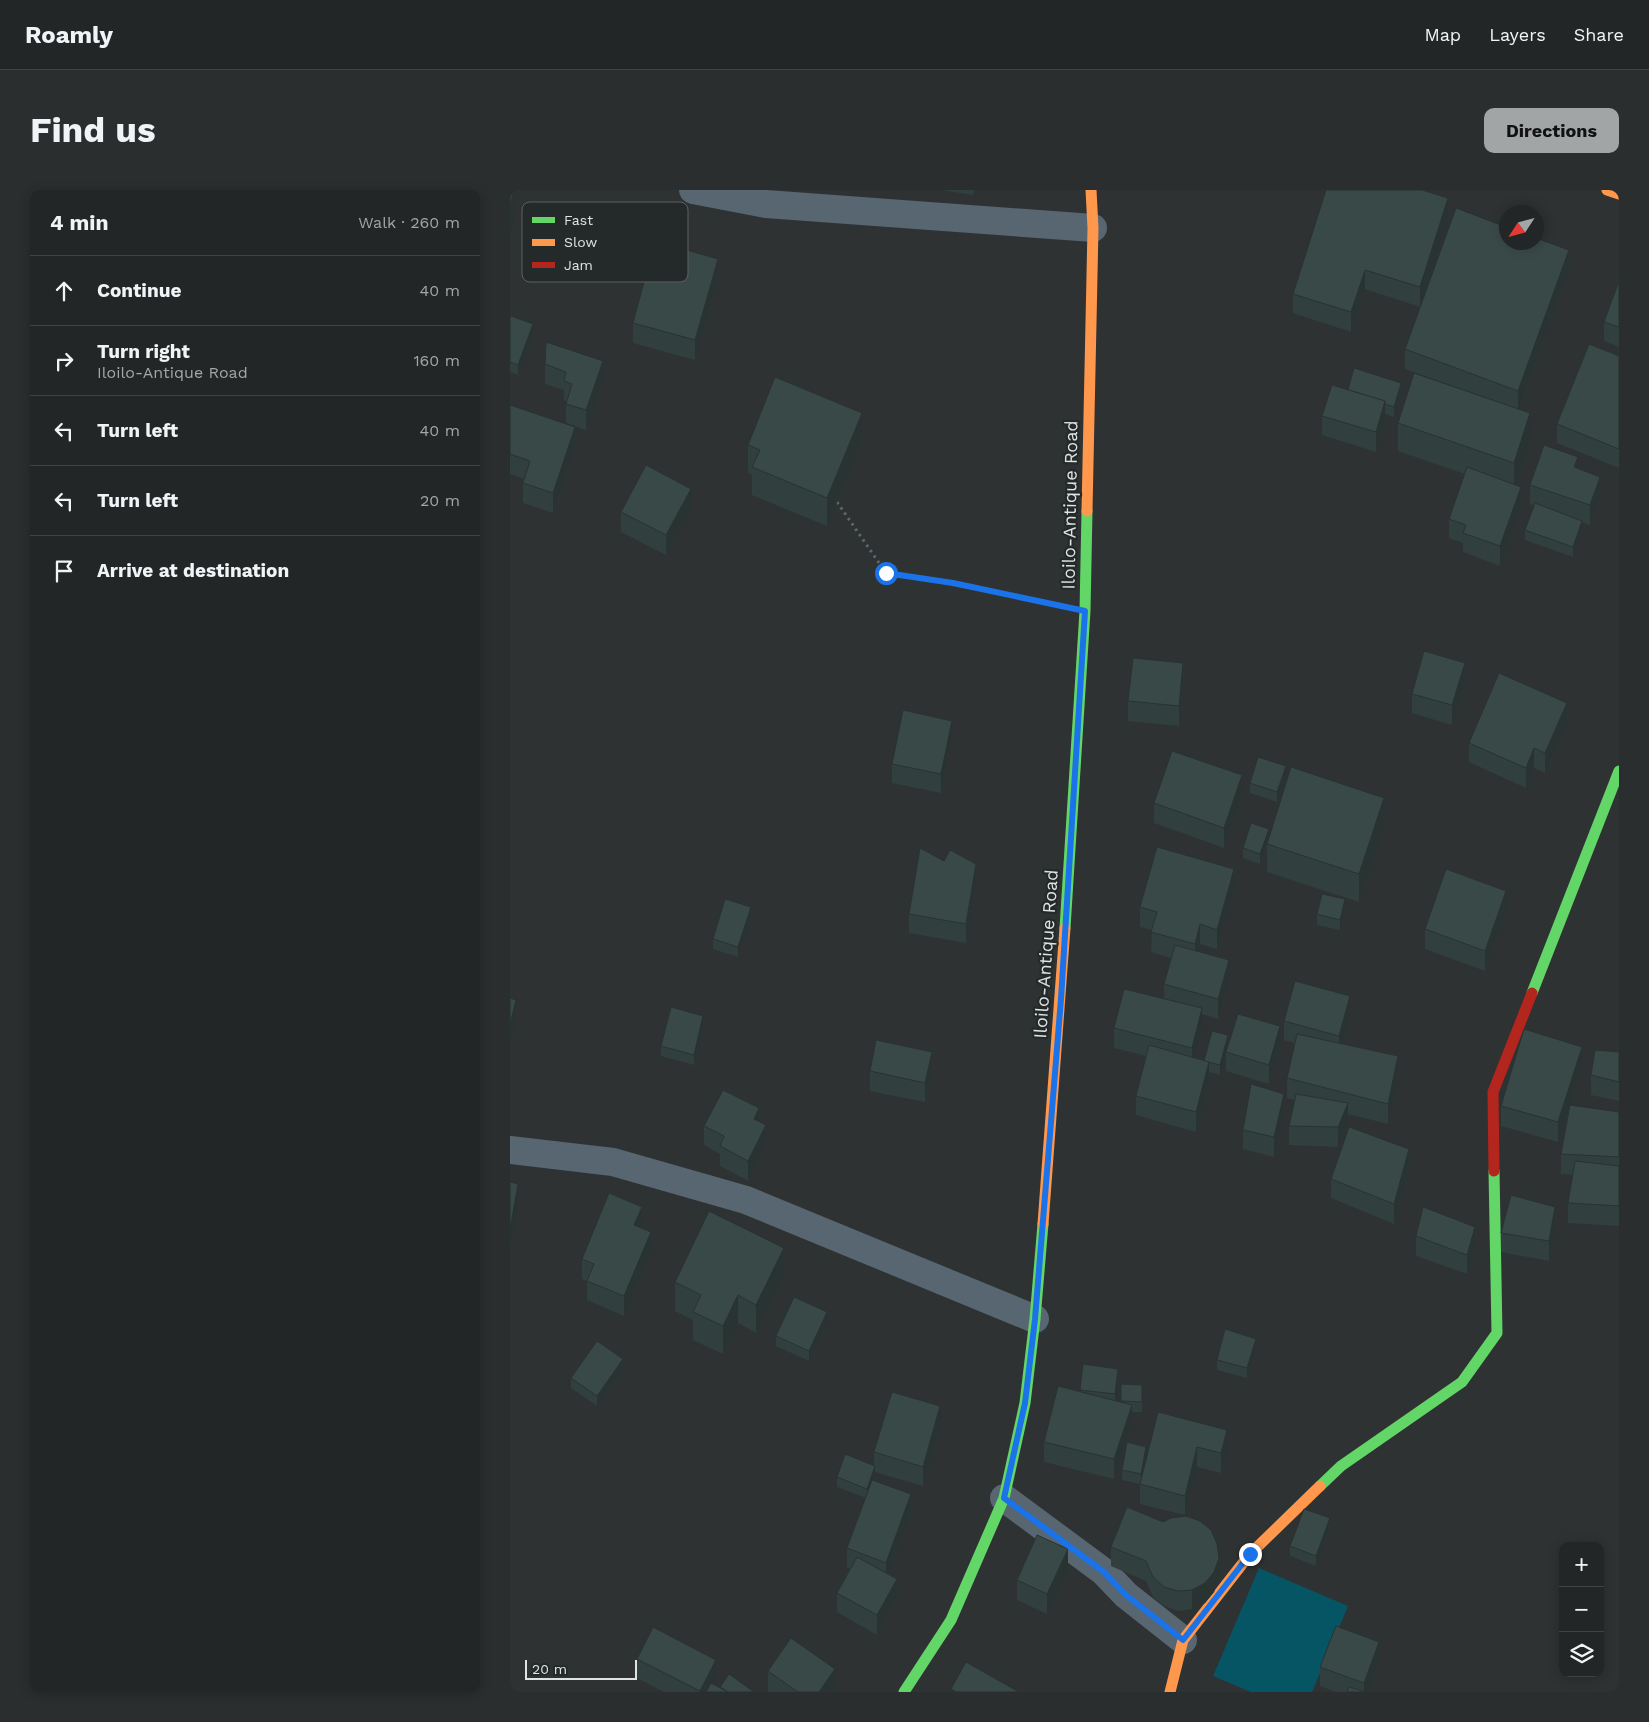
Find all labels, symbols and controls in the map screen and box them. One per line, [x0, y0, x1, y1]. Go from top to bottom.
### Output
text: Roamly [25, 21, 113, 49]
text: Map [1424, 24, 1461, 45]
text: Layers [1489, 24, 1546, 45]
text: Share [1574, 24, 1624, 45]
button: Directions [1484, 108, 1619, 153]
text: Find us [30, 109, 156, 151]
legend [522, 202, 688, 282]
north arrow [1499, 205, 1544, 250]
text: 4 min [50, 210, 108, 235]
text: Fast [564, 212, 593, 228]
text: Walk · 260 m [358, 213, 460, 232]
text: Slow [564, 234, 597, 250]
text: Jam [564, 257, 593, 273]
icon: ahead [50, 277, 78, 305]
text: Continue [97, 279, 181, 302]
text: 40 m [420, 281, 460, 300]
text: Turn right [97, 340, 190, 363]
icon: right [50, 347, 78, 375]
text: 160 m [413, 351, 460, 370]
text: Iloilo-Antique Road [97, 363, 248, 382]
icon: left [50, 417, 78, 445]
text: Turn left [97, 419, 178, 442]
street label: Iloilo-Antique Road [1058, 420, 1081, 590]
text: 40 m [420, 421, 460, 440]
icon: left [50, 487, 78, 515]
text: Turn left [97, 489, 178, 512]
text: 20 m [420, 491, 460, 510]
icon: arrive [50, 557, 78, 585]
text: Arrive at destination [97, 559, 289, 582]
route start [875, 562, 898, 585]
street label: Iloilo-Antique Road [1029, 869, 1062, 1039]
map controls [1559, 1542, 1604, 1677]
button: + [1559, 1542, 1604, 1587]
route end [1239, 1543, 1262, 1566]
button: − [1559, 1587, 1604, 1632]
button: layers [1559, 1632, 1604, 1677]
scale bar [525, 1657, 638, 1680]
text: 20 m [532, 1661, 567, 1677]

